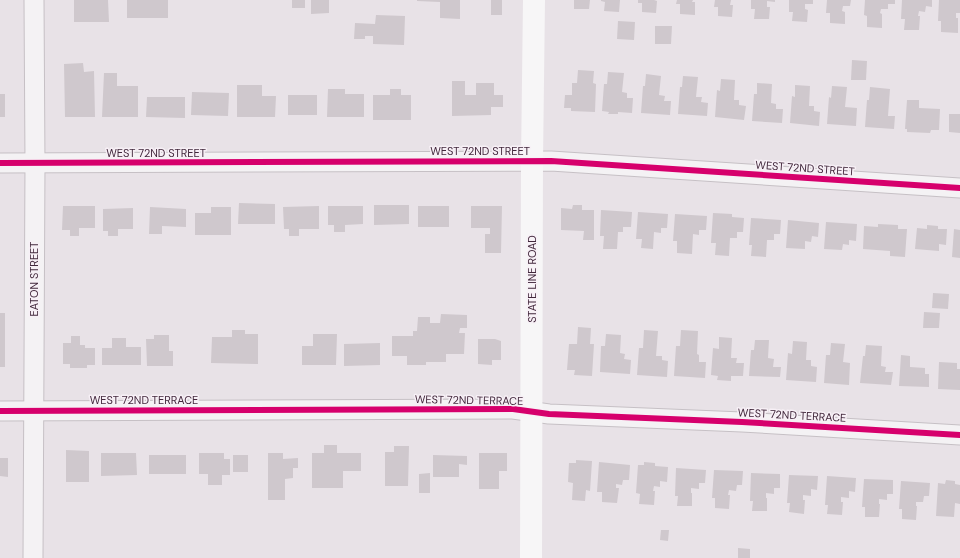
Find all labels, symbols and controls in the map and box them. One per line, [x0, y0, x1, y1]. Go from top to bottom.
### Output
street label: WEST 72ND STREET [430, 144, 530, 158]
street label: WEST 72ND STREET [106, 146, 206, 160]
street label: WEST 72ND STREET [755, 158, 855, 178]
street label: STATE LINE ROAD [525, 235, 539, 323]
street label: EATON STREET [27, 242, 41, 316]
street label: WEST 72ND TERRACE [415, 392, 523, 408]
street label: WEST 72ND TERRACE [90, 393, 198, 407]
street label: WEST 72ND TERRACE [737, 405, 847, 425]

